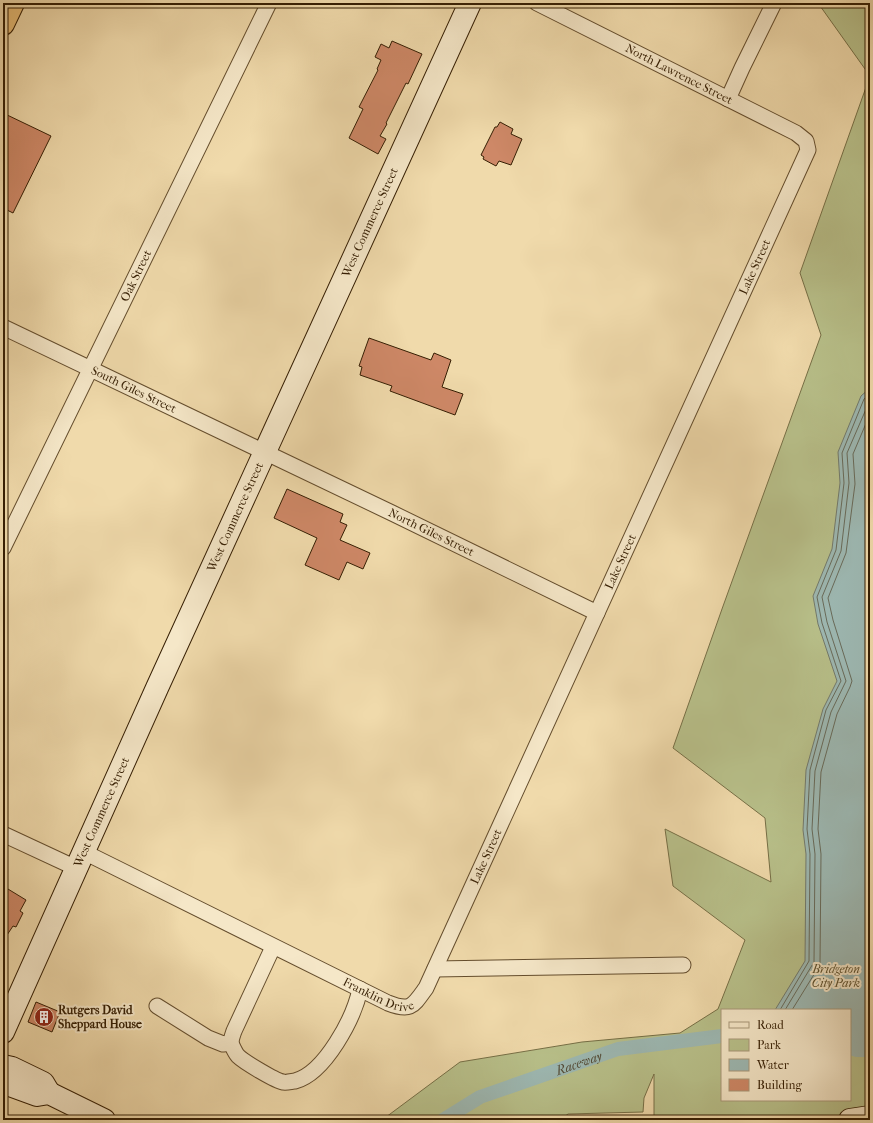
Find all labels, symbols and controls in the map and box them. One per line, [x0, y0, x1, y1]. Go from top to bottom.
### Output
street label: North Lawrence Street [623, 41, 736, 107]
street label: West Commerce Street [338, 165, 401, 280]
street label: Lake Street [736, 236, 774, 297]
street label: Oak Street [117, 247, 155, 304]
street label: South Giles Street [89, 363, 179, 416]
street label: West Commerce Street [204, 459, 267, 575]
street label: North Giles Street [386, 505, 477, 559]
street label: Lake Street [602, 531, 639, 591]
street label: West Commerce Street [70, 754, 132, 870]
street label: Lake Street [467, 826, 505, 886]
park label: Bridgeton City Park [811, 962, 860, 990]
street label: Franklin Drive [341, 975, 417, 1014]
place label: Rutgers David Sheppard House [58, 1003, 142, 1032]
building icon: Rutgers David Sheppard House [33, 1006, 55, 1028]
legend [721, 1009, 851, 1101]
text: Road [757, 1018, 784, 1032]
text: Park [757, 1038, 782, 1052]
water label: Raceway [553, 1048, 604, 1078]
text: Water [756, 1058, 790, 1072]
text: Building [757, 1078, 802, 1092]

